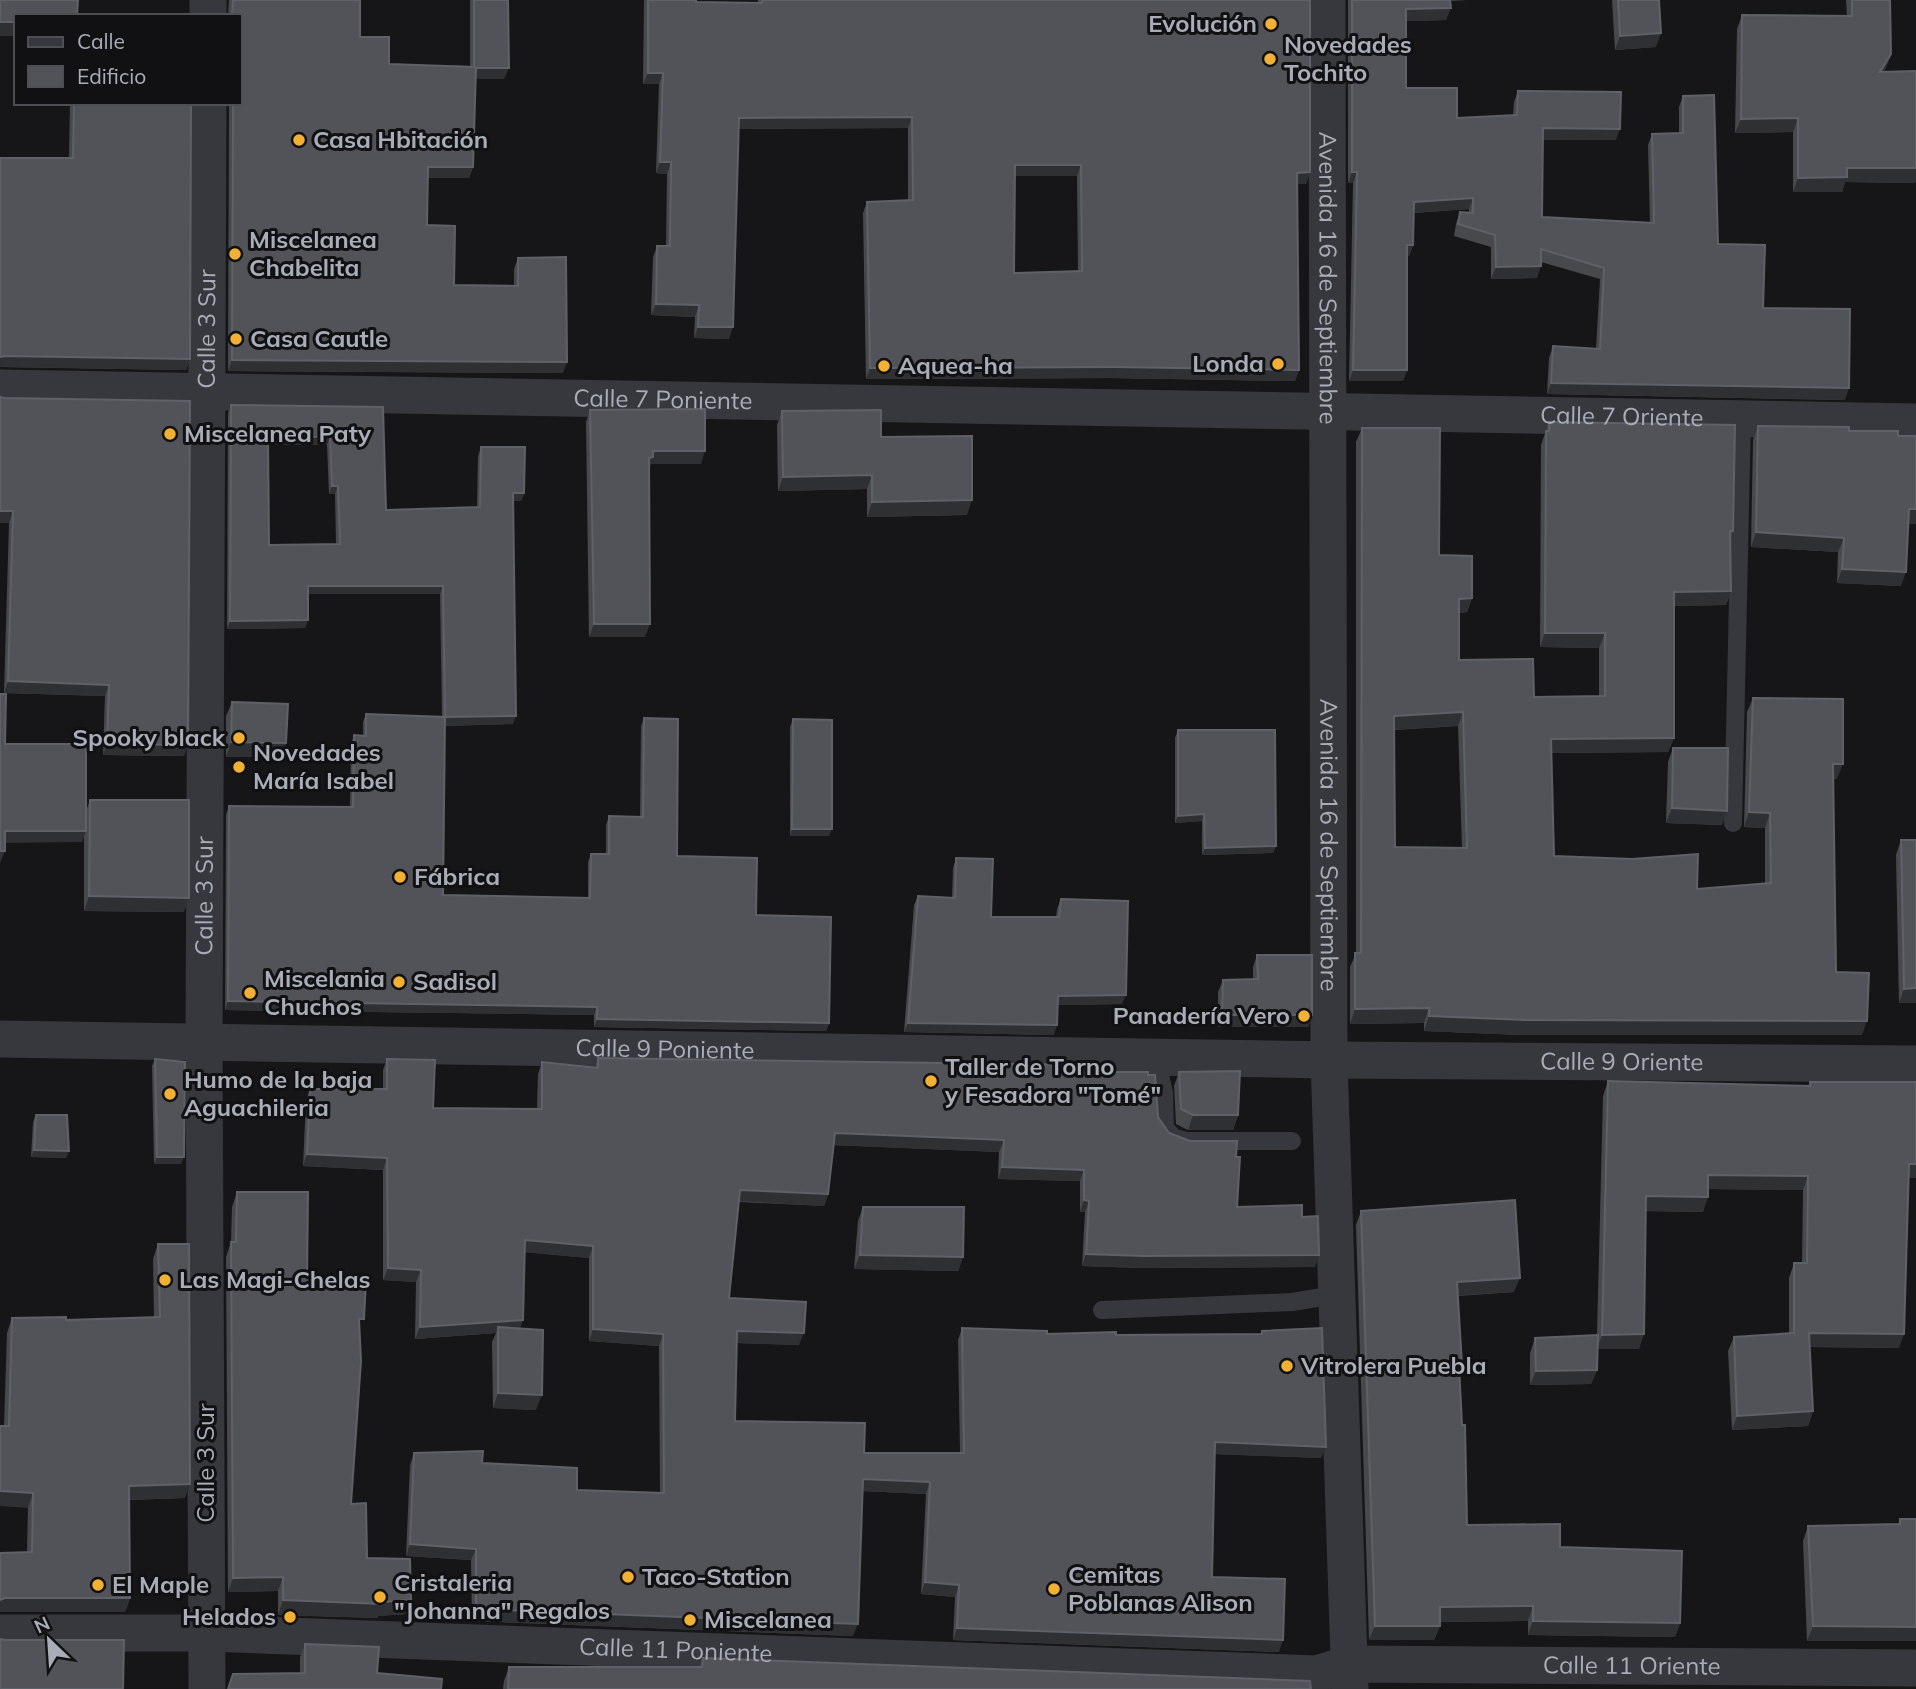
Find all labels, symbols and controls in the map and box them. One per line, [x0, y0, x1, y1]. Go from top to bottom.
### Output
place label: Evolución [1148, 8, 1257, 38]
legend [14, 14, 242, 105]
marker: Evolución [1263, 16, 1279, 32]
text: Calle [77, 28, 125, 54]
place label: Novedades Tochito [1284, 29, 1412, 87]
marker: Novedades Tochito [1262, 51, 1278, 67]
text: Edificio [77, 63, 146, 89]
place label: Casa Hbitación [313, 124, 488, 154]
marker: Casa Hbitación [291, 132, 307, 148]
street label: Avenida 16 de Septiembre [1313, 132, 1344, 424]
place label: Miscelanea Chabelita [249, 224, 377, 282]
marker: Miscelanea Chabelita [227, 246, 243, 262]
street label: Calle 3 Sur [191, 269, 221, 389]
place label: Casa Cautle [250, 323, 388, 353]
marker: Casa Cautle [228, 331, 244, 347]
place label: Londa [1192, 348, 1264, 378]
place label: Aquea-ha [898, 350, 1013, 380]
marker: Londa [1270, 356, 1286, 372]
marker: Aquea-ha [876, 358, 892, 374]
street label: Calle 7 Poniente [573, 382, 753, 415]
street label: Calle 7 Oriente [1540, 399, 1704, 432]
place label: Miscelanea Paty [184, 418, 372, 448]
marker: Miscelanea Paty [162, 426, 178, 442]
street label: Avenida 16 de Septiembre [1314, 698, 1345, 991]
place label: Spooky black [72, 722, 226, 752]
marker: Spooky black [231, 730, 247, 746]
place label: Novedades María Isabel [253, 737, 394, 795]
marker: Novedades María Isabel [231, 759, 247, 775]
street label: Calle 3 Sur [188, 836, 219, 956]
place label: Fábrica [414, 861, 500, 891]
marker: Fábrica [392, 869, 408, 885]
place label: Miscelania Chuchos [264, 963, 385, 1021]
place label: Sadisol [413, 966, 497, 996]
marker: Sadisol [391, 974, 407, 990]
marker: Miscelania Chuchos [242, 985, 258, 1001]
place label: Panadería Vero [1113, 1000, 1290, 1030]
marker: Panadería Vero [1296, 1008, 1312, 1024]
street label: Calle 9 Poniente [575, 1032, 755, 1065]
street label: Calle 9 Oriente [1540, 1045, 1704, 1077]
place label: Taller de Torno y Fesadora "Tomé" [944, 1051, 1161, 1109]
place label: Humo de la baja Aguachileria [184, 1064, 372, 1122]
marker: Taller de Torno y Fesadora "Tomé" [923, 1073, 939, 1089]
marker: Humo de la baja Aguachileria [162, 1086, 178, 1102]
place label: Las Magi-Chelas [179, 1264, 371, 1294]
marker: Las Magi-Chelas [157, 1272, 173, 1288]
place label: Vitrolera Puebla [1300, 1350, 1487, 1380]
marker: Vitrolera Puebla [1279, 1358, 1295, 1374]
street label: Calle 3 Sur [190, 1403, 220, 1523]
place label: Cemitas Poblanas Alison [1068, 1559, 1253, 1617]
place label: Taco-Station [642, 1561, 790, 1591]
place label: Cristaleria "Johanna" Regalos [394, 1567, 610, 1625]
place label: El Maple [112, 1569, 209, 1599]
marker: Taco-Station [620, 1569, 636, 1585]
marker: El Maple [90, 1577, 106, 1593]
marker: Cemitas Poblanas Alison [1046, 1581, 1062, 1597]
marker: Cristaleria "Johanna" Regalos [372, 1589, 388, 1605]
place label: Helados [182, 1601, 276, 1631]
place label: Miscelanea [704, 1604, 832, 1634]
north arrow [14, 1605, 84, 1675]
marker: Helados [282, 1609, 298, 1625]
text: N [30, 1611, 53, 1639]
marker: Miscelanea [682, 1612, 698, 1628]
street label: Calle 11 Poniente [579, 1631, 773, 1668]
street label: Calle 11 Oriente [1543, 1649, 1721, 1681]

